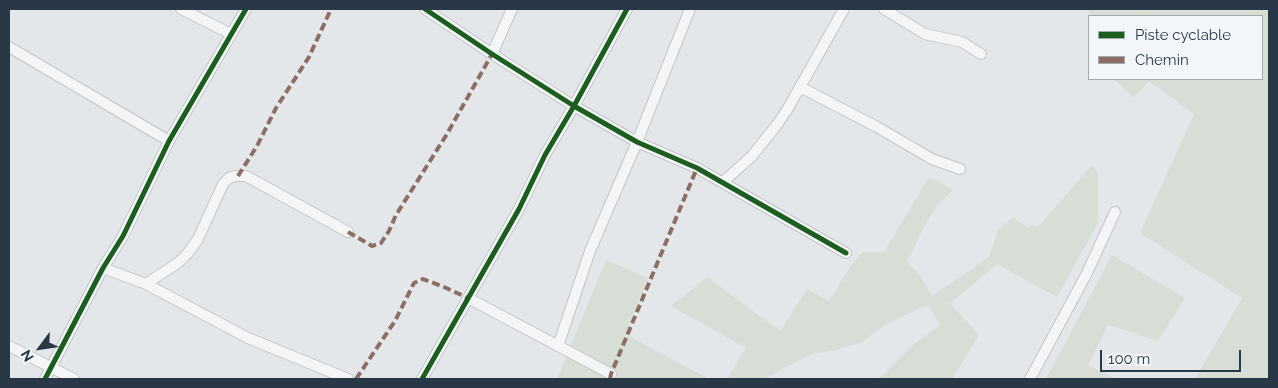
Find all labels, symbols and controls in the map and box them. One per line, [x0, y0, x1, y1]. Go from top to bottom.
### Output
legend [1088, 15, 1263, 80]
text: Piste cyclable [1135, 26, 1231, 44]
text: Chemin [1135, 51, 1189, 69]
north arrow [15, 323, 65, 373]
scale bar [1103, 340, 1244, 372]
text: N [18, 347, 37, 364]
text: 100 m [1108, 350, 1150, 368]

